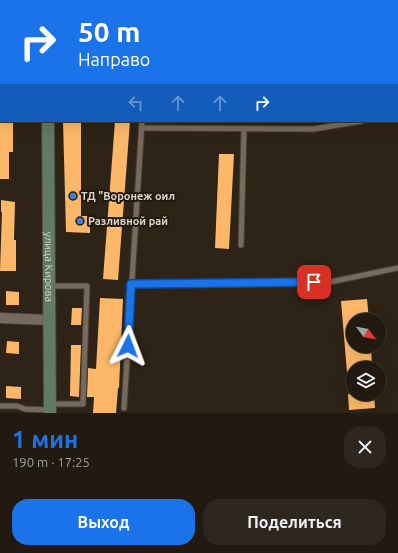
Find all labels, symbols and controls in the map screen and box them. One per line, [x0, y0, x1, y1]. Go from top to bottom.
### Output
icon: right [12, 16, 64, 68]
text: 50 m [78, 16, 140, 47]
text: Направо [78, 49, 150, 69]
icon: left [125, 92, 147, 114]
icon: ahead [167, 92, 189, 114]
icon: ahead [209, 92, 231, 114]
icon: right [251, 92, 273, 114]
place label: ТД "Воронеж оил [81, 190, 175, 202]
marker: ТД "Воронеж оил [68, 191, 78, 201]
place label: Разливной рай [88, 215, 168, 227]
marker: Разливной рай [75, 216, 85, 226]
street label: улица Кирова [43, 232, 55, 302]
pin [297, 265, 331, 299]
icon: arrive [303, 271, 325, 293]
north arrow [346, 313, 386, 353]
map controls [346, 313, 386, 401]
position arrow [107, 325, 149, 367]
button: layers [346, 361, 386, 401]
text: 1 мин [12, 426, 78, 453]
button: close [344, 426, 386, 468]
text: 190 m · 17:25 [12, 455, 90, 469]
button: Выход [12, 499, 195, 545]
button: Поделиться [203, 499, 386, 545]

